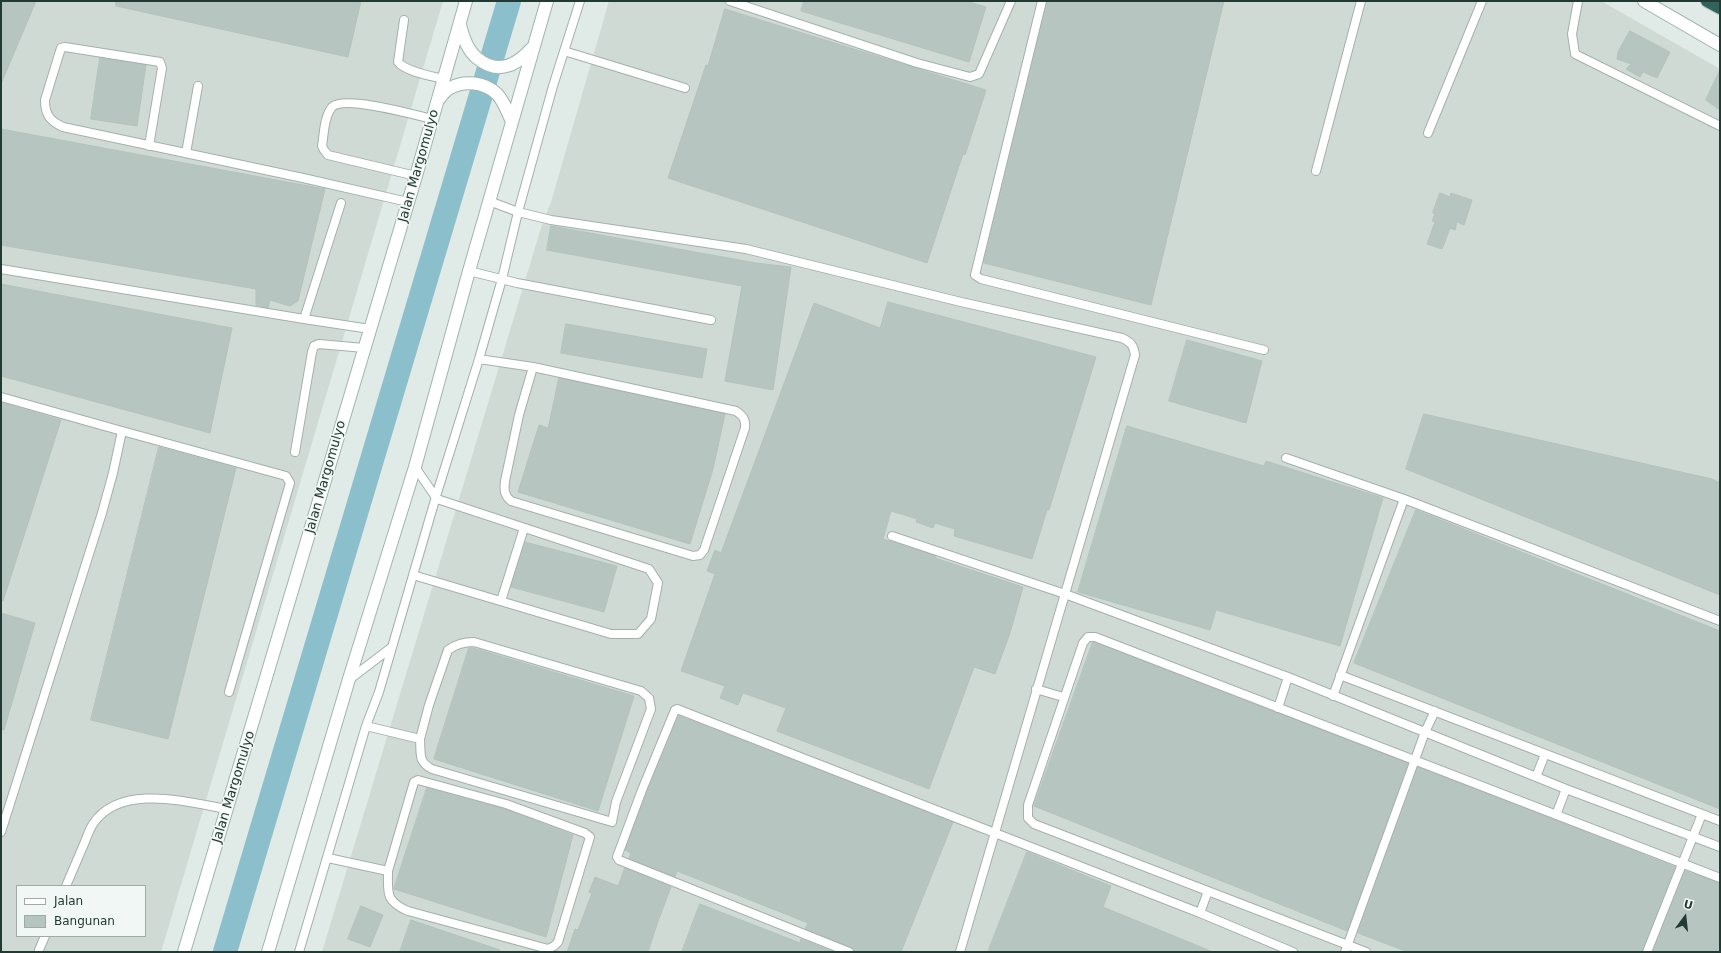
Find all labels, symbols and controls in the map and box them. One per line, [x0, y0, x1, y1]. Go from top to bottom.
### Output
street label: Jalan Margomulyo [395, 108, 443, 224]
street label: Jalan Margomulyo [302, 419, 350, 535]
street label: Jalan Margomulyo [210, 729, 258, 845]
legend [16, 885, 146, 937]
text: Jalan [54, 894, 83, 908]
north arrow [1665, 897, 1705, 937]
text: U [1682, 897, 1694, 912]
text: Bangunan [54, 914, 115, 928]

